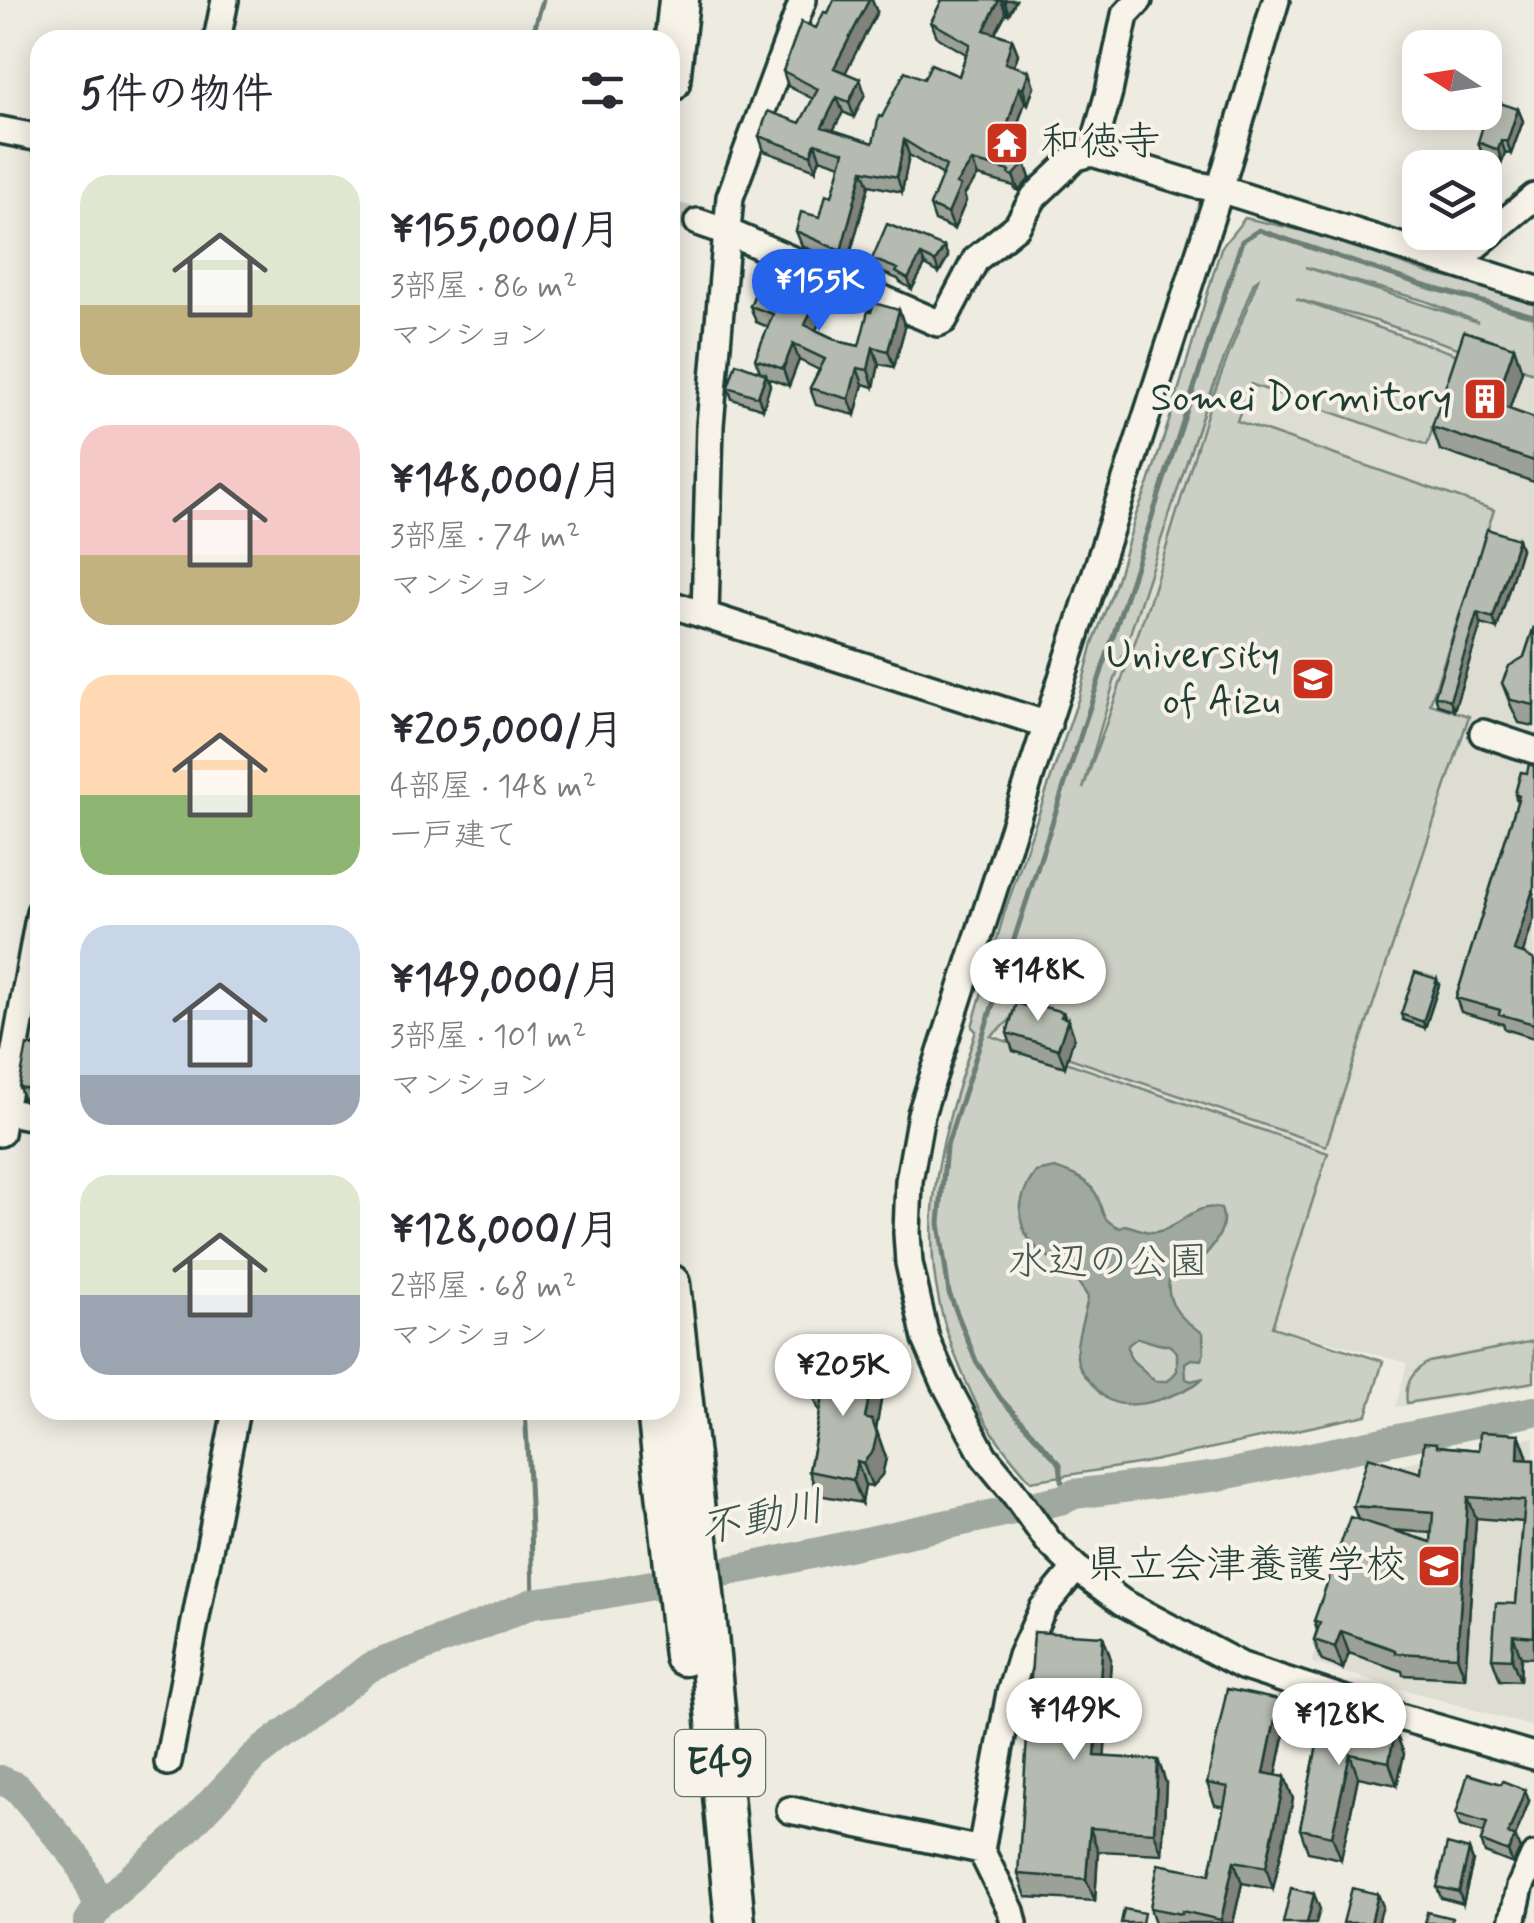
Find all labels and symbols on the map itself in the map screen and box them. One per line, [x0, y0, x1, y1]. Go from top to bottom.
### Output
north arrow [1402, 30, 1502, 130]
place label: 和徳寺 [1040, 117, 1160, 169]
temple icon: 和徳寺 [984, 120, 1030, 166]
pin: ¥155K [749, 249, 889, 334]
place label: Somei Dormitory [1150, 373, 1452, 425]
building icon: Somei Dormitory [1462, 376, 1508, 422]
place label: University of Aizu [1106, 630, 1280, 728]
school or university icon: University of Aizu [1290, 656, 1336, 702]
pin: ¥148K [968, 939, 1108, 1024]
park label: 水辺の公園 [1008, 1237, 1208, 1289]
pin: ¥205K [773, 1334, 913, 1419]
water label: 不動川 [695, 1480, 829, 1558]
place label: 県立会津養護学校 [1086, 1540, 1406, 1592]
school or university icon: 県立会津養護学校 [1416, 1543, 1462, 1589]
pin: ¥149K [1004, 1678, 1144, 1763]
pin: ¥128K [1269, 1683, 1409, 1768]
road number: E49 [675, 1730, 765, 1796]

